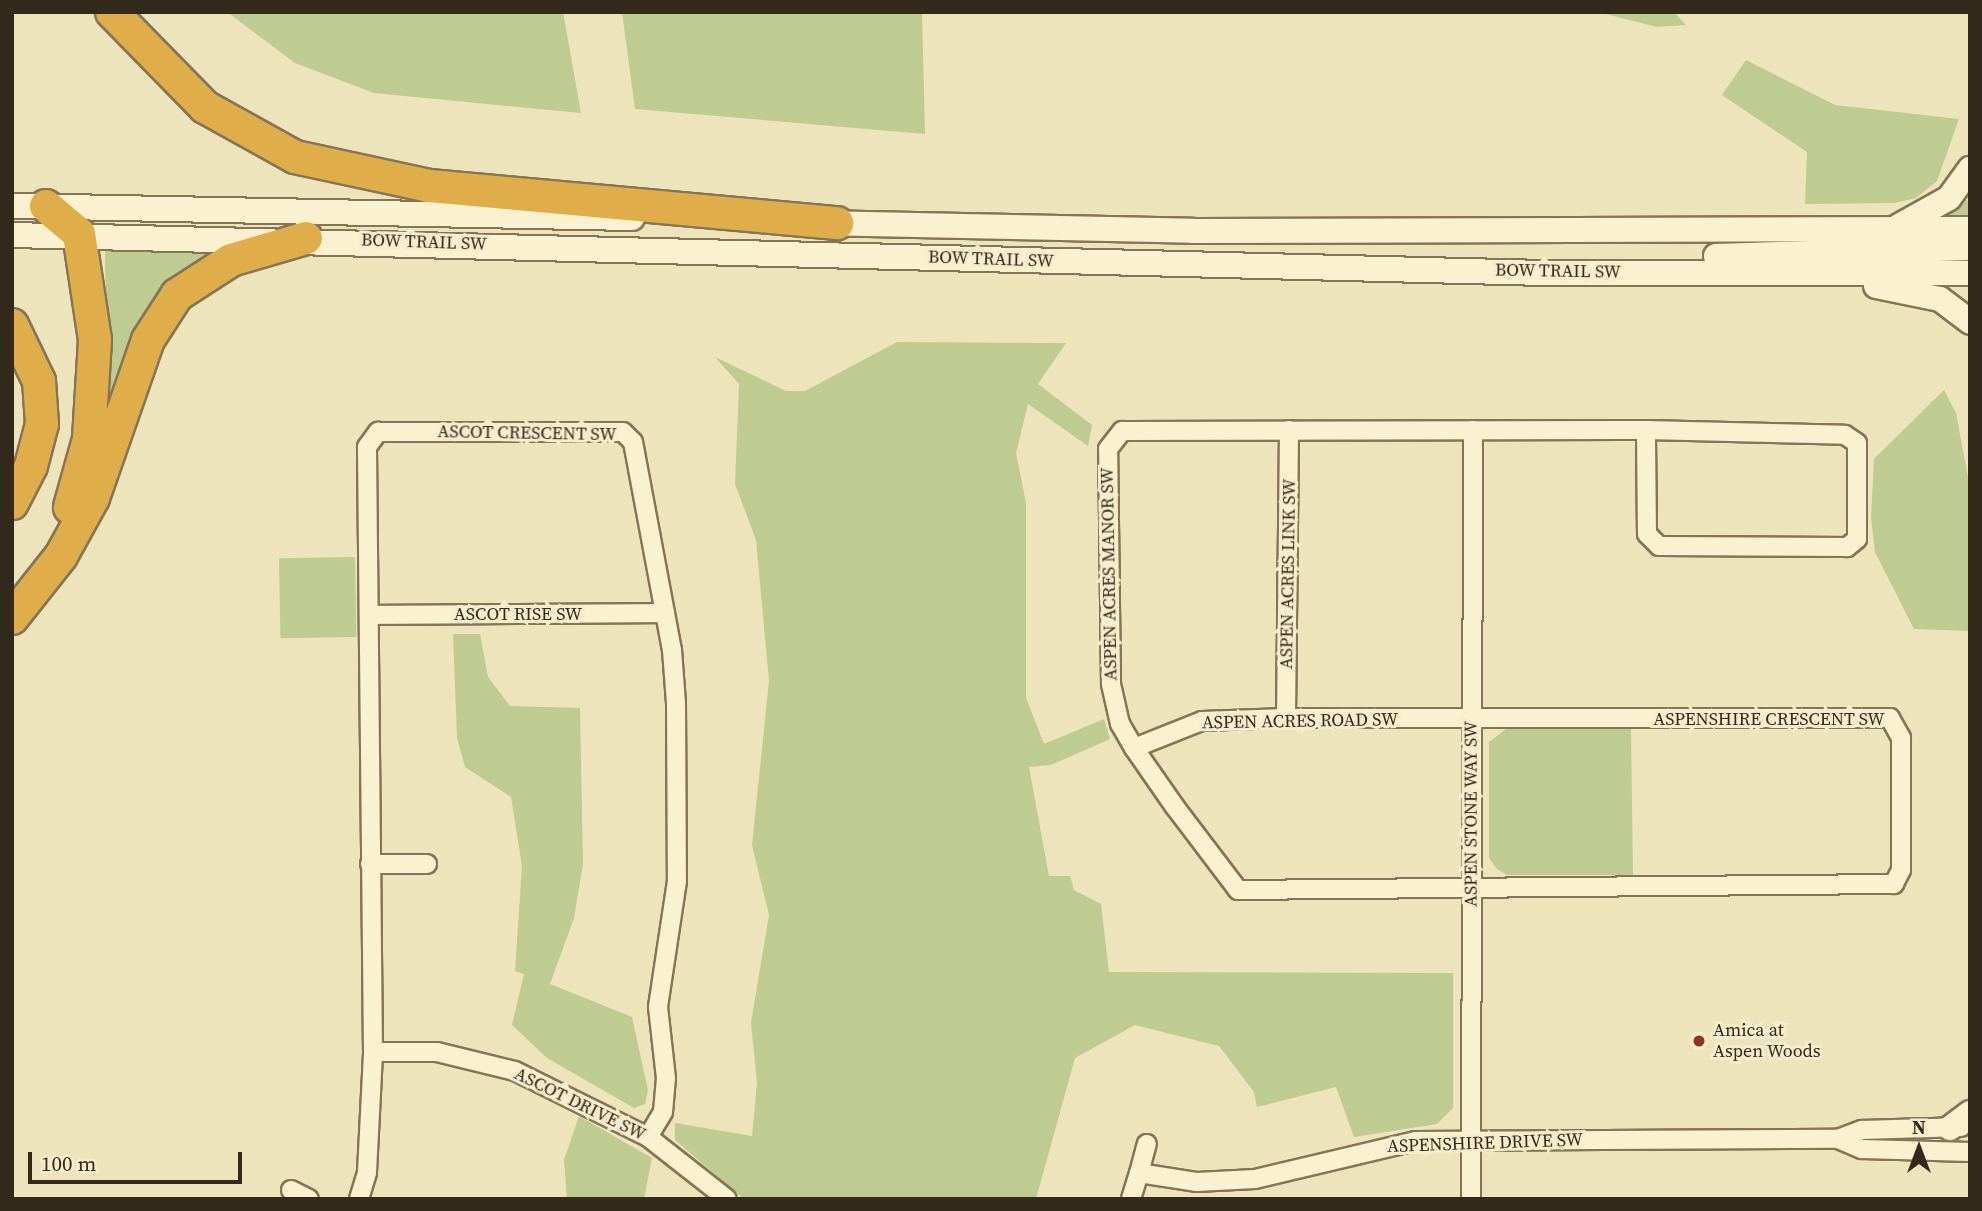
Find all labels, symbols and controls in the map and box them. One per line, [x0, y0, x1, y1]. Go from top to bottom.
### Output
street label: BOW TRAIL SW [360, 229, 488, 255]
street label: BOW TRAIL SW [927, 246, 1055, 272]
street label: BOW TRAIL SW [1494, 259, 1622, 283]
street label: ASCOT CRESCENT SW [437, 421, 617, 445]
street label: ASPEN ACRES MANOR SW [1096, 467, 1122, 681]
street label: ASPEN ACRES LINK SW [1276, 479, 1300, 669]
street label: ASCOT RISE SW [454, 603, 582, 625]
street label: ASPEN ACRES ROAD SW [1202, 708, 1398, 734]
street label: ASPENSHIRE CRESCENT SW [1653, 708, 1885, 730]
street label: ASPEN STONE WAY SW [1460, 720, 1482, 908]
place label: Amica at Aspen Woods [1713, 1020, 1821, 1062]
marker: Amica at Aspen Woods [1691, 1033, 1707, 1049]
street label: ASCOT DRIVE SW [511, 1063, 649, 1145]
north arrow [1884, 1113, 1954, 1183]
text: N [1912, 1114, 1926, 1140]
street label: ASPENSHIRE DRIVE SW [1387, 1129, 1583, 1157]
scale bar [32, 1138, 245, 1182]
text: 100 m [41, 1149, 96, 1178]

